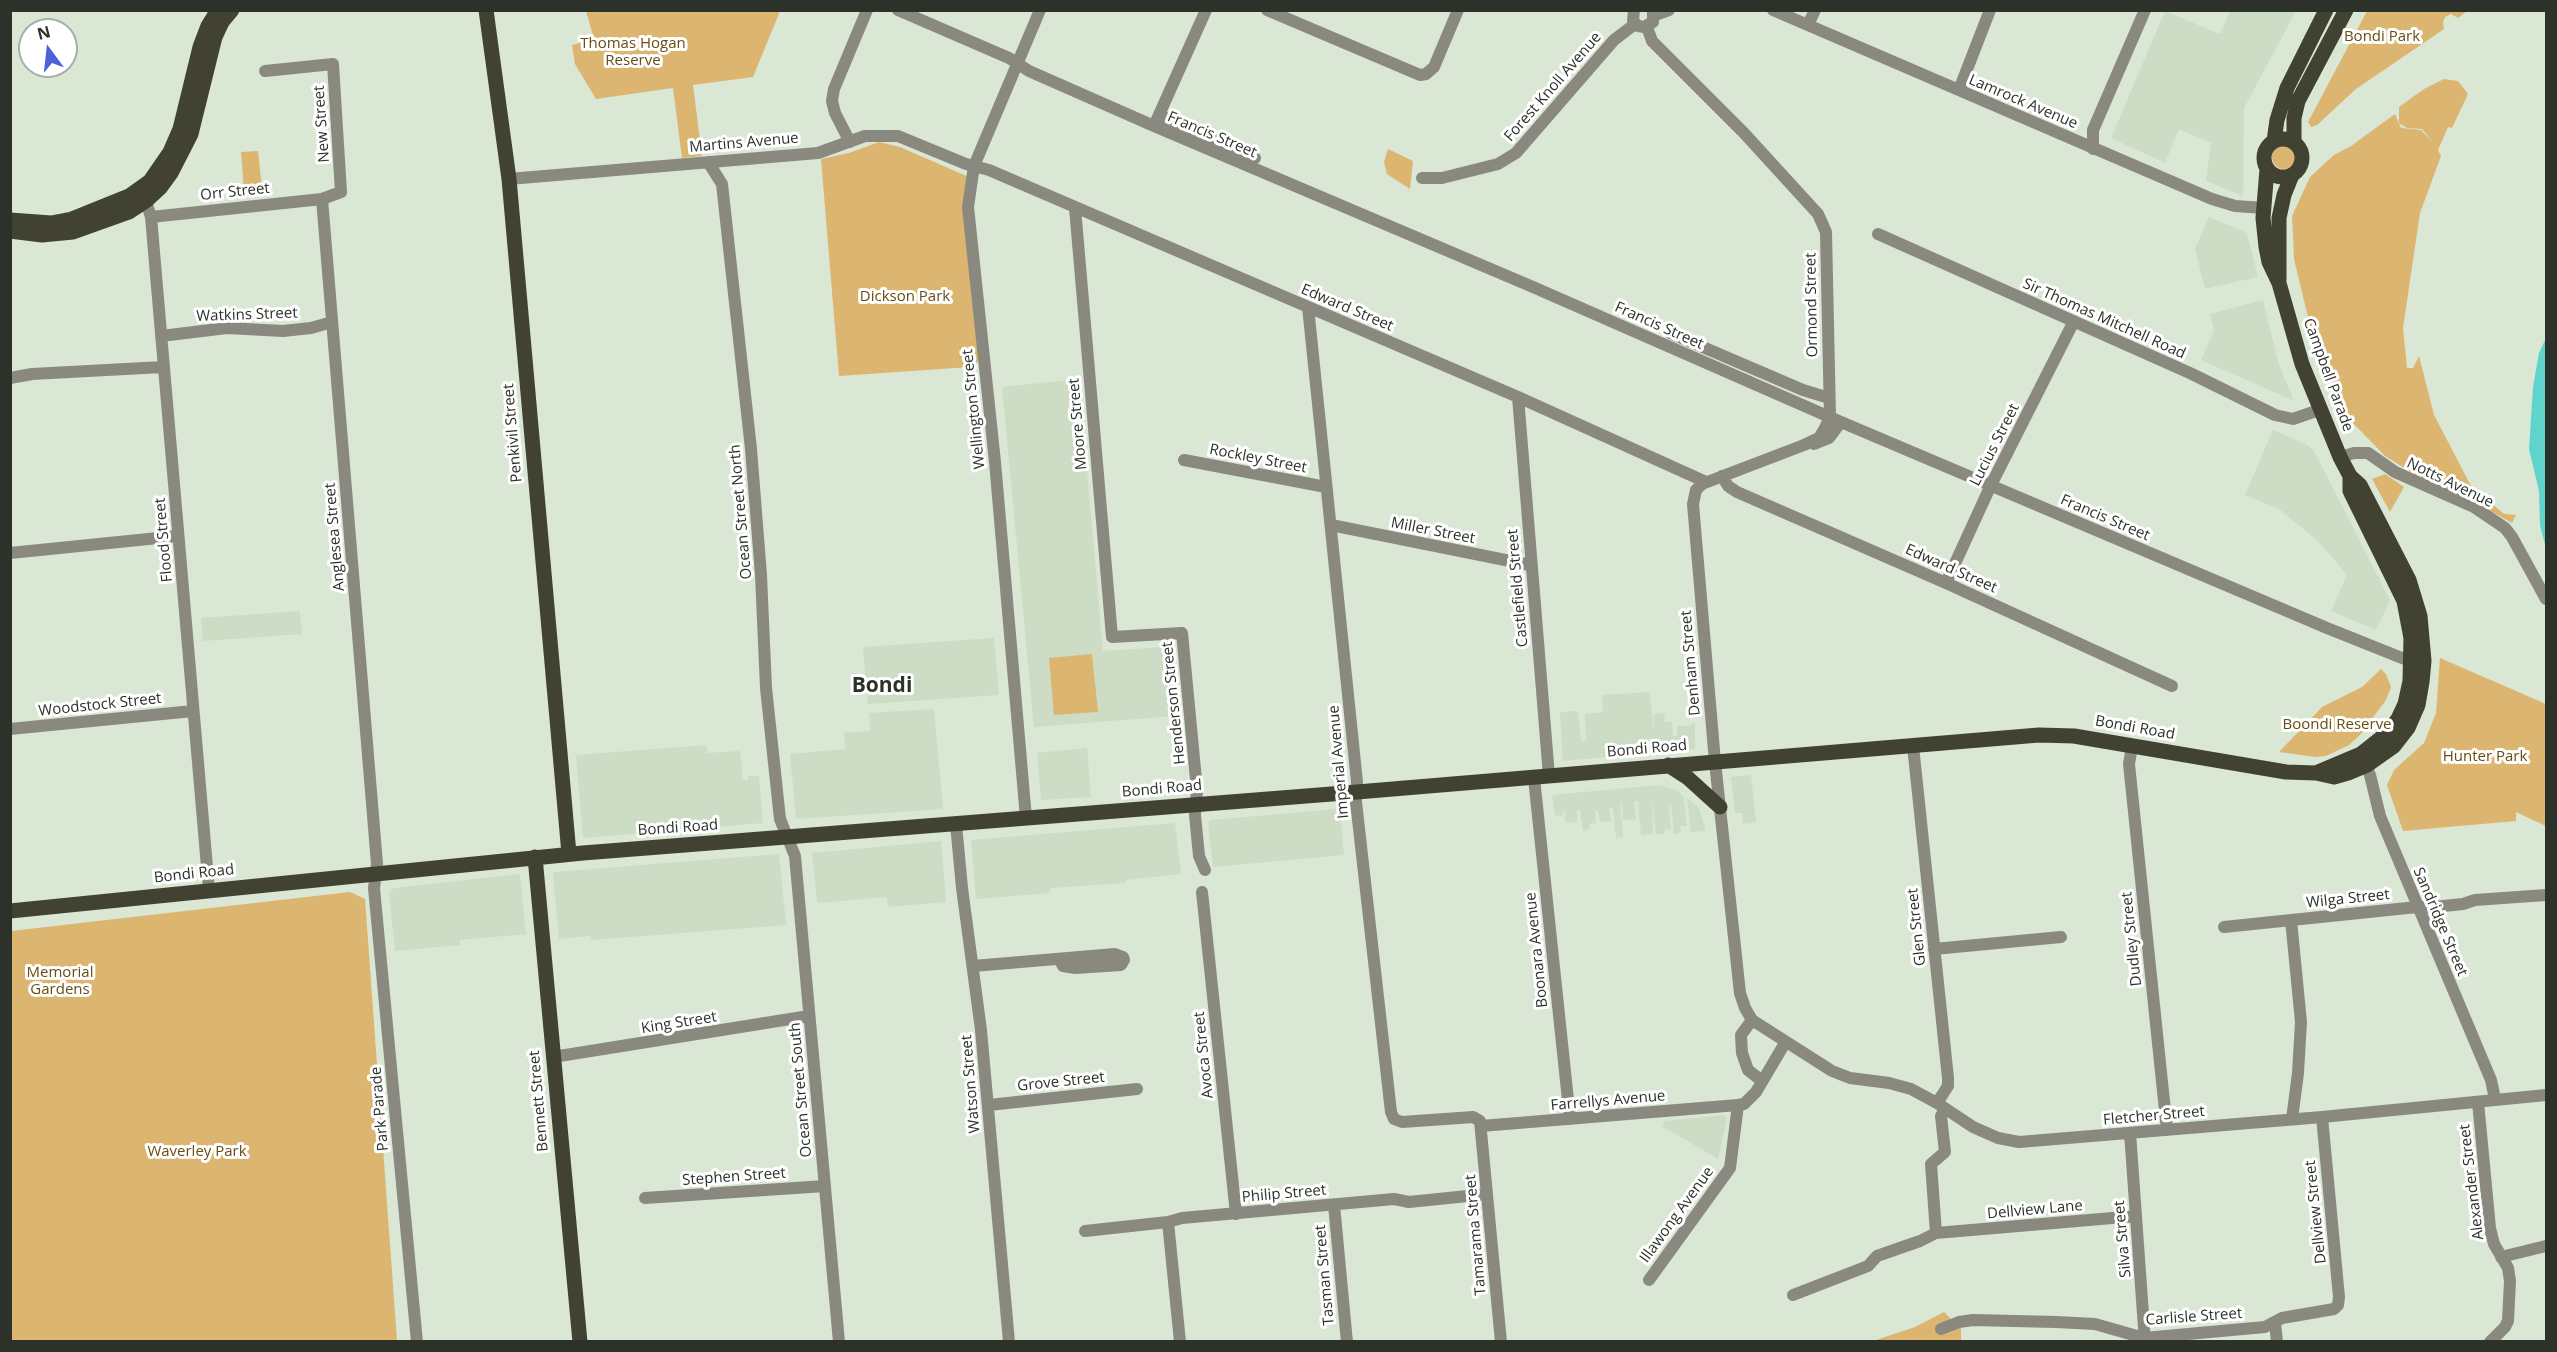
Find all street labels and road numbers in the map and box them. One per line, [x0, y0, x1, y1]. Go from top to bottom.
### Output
street label: Forest Knoll Avenue [1501, 29, 1605, 145]
street label: Lamrock Avenue [1966, 71, 2080, 133]
street label: New Street [310, 85, 334, 163]
street label: Francis Street [1165, 108, 1259, 162]
street label: Martins Avenue [689, 129, 799, 157]
street label: Orr Street [199, 179, 271, 205]
street label: Ormond Street [1802, 252, 1822, 358]
street label: Sir Thomas Mitchell Road [2020, 275, 2188, 363]
street label: Edward Street [1298, 280, 1396, 336]
street label: Francis Street [1612, 298, 1706, 354]
street label: Watkins Street [196, 304, 298, 326]
street label: Campbell Parade [2299, 316, 2357, 434]
street label: Wellington Street [959, 348, 989, 470]
street label: Moore Street [1065, 377, 1091, 471]
street label: Penkivil Street [500, 383, 526, 483]
street label: Lucius Street [1967, 401, 2023, 489]
street label: Rockley Street [1208, 441, 1308, 477]
street label: Ocean Street North [726, 444, 756, 580]
street label: Notts Avenue [2404, 454, 2496, 512]
street label: Anglesea Street [321, 482, 349, 592]
street label: Francis Street [2058, 491, 2152, 545]
street label: Flood Street [151, 497, 177, 583]
street label: Miller Street [1389, 514, 1477, 548]
street label: Castlefield Street [1504, 528, 1532, 648]
street label: Edward Street [1902, 541, 2000, 597]
street label: Denham Street [1677, 610, 1705, 716]
street label: Henderson Street [1159, 641, 1189, 765]
street label: Woodstock Street [38, 690, 162, 720]
street label: Imperial Avenue [1325, 705, 1353, 819]
street label: Bondi Road [2094, 712, 2176, 744]
street label: Bondi Road [1606, 737, 1688, 761]
street label: Bondi Road [1121, 777, 1203, 801]
street label: Bondi Road [637, 816, 719, 840]
street label: Bondi Road [153, 861, 235, 887]
street label: Sandridge Street [2409, 865, 2471, 979]
street label: Wilga Street [2305, 886, 2391, 912]
street label: Glen Street [1904, 887, 1930, 967]
street label: Boonara Avenue [1522, 891, 1552, 1009]
street label: Dudley Street [2118, 891, 2146, 987]
street label: King Street [640, 1008, 718, 1038]
street label: Avoca Street [1190, 1011, 1218, 1099]
street label: Ocean Street South [786, 1022, 816, 1158]
street label: Watson Street [958, 1034, 984, 1134]
street label: Bennett Street [526, 1050, 552, 1152]
street label: Park Parade [367, 1066, 393, 1152]
street label: Grove Street [1016, 1068, 1106, 1096]
street label: Farrellys Avenue [1550, 1087, 1666, 1115]
street label: Fletcher Street [2102, 1103, 2206, 1129]
street label: Alexander Street [2456, 1123, 2488, 1241]
street label: Dellview Street [2302, 1159, 2330, 1265]
street label: Stephen Street [682, 1164, 786, 1190]
street label: Illawong Avenue [1636, 1164, 1718, 1266]
street label: Tamarama Street [1462, 1174, 1490, 1296]
street label: Philip Street [1241, 1181, 1327, 1207]
street label: Dellview Lane [1986, 1197, 2084, 1223]
street label: Silva Street [2111, 1200, 2135, 1278]
street label: Tasman Street [1312, 1224, 1338, 1326]
street label: Carlisle Street [2145, 1305, 2243, 1329]

